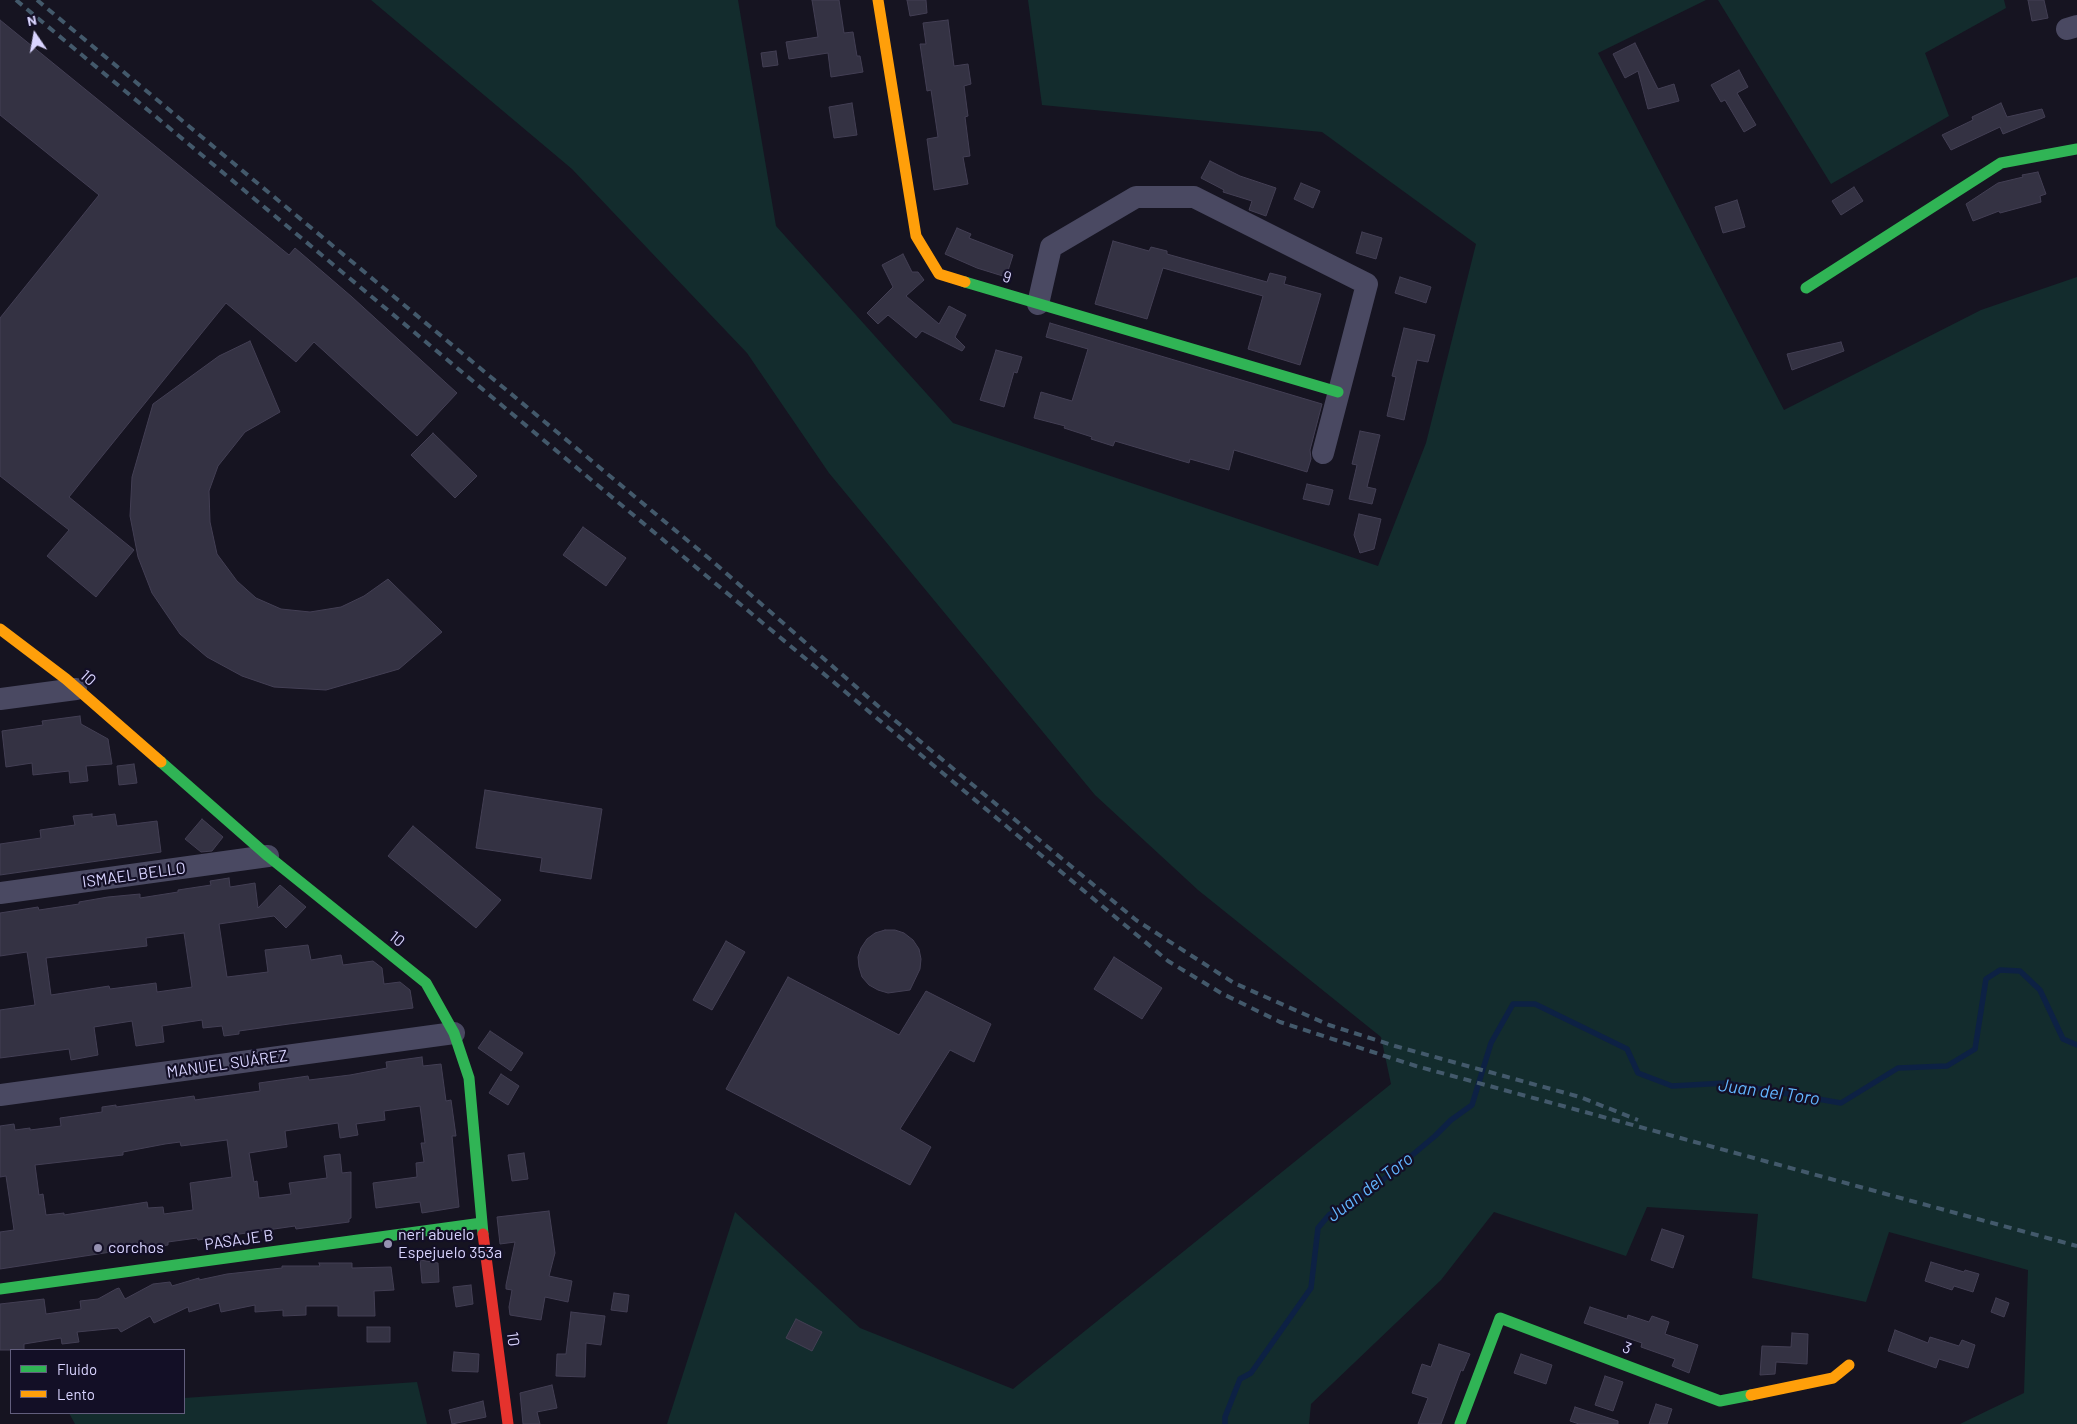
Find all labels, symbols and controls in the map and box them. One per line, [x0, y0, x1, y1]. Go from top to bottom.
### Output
north arrow [10, 10, 60, 60]
text: N [25, 11, 38, 29]
street label: 9 [1000, 267, 1014, 287]
street label: 10 [76, 666, 100, 690]
street label: ISMAEL BELLO [81, 858, 187, 892]
street label: 10 [385, 927, 409, 951]
street label: MANUEL SUÁREZ [165, 1046, 289, 1082]
water label: Juan del Toro [1717, 1074, 1821, 1110]
water label: Juan del Toro [1323, 1148, 1417, 1226]
place label: neri abuelo Espejuelo 353a [398, 1225, 502, 1263]
street label: PASAJE B [203, 1226, 275, 1254]
place label: corchos [108, 1238, 164, 1258]
marker: neri abuelo Espejuelo 353a [382, 1238, 394, 1250]
marker: corchos [92, 1242, 104, 1254]
street label: 10 [503, 1331, 523, 1347]
street label: 3 [1620, 1338, 1634, 1358]
legend [10, 1349, 185, 1414]
text: Fluido [57, 1360, 97, 1378]
text: Lento [57, 1385, 95, 1403]

